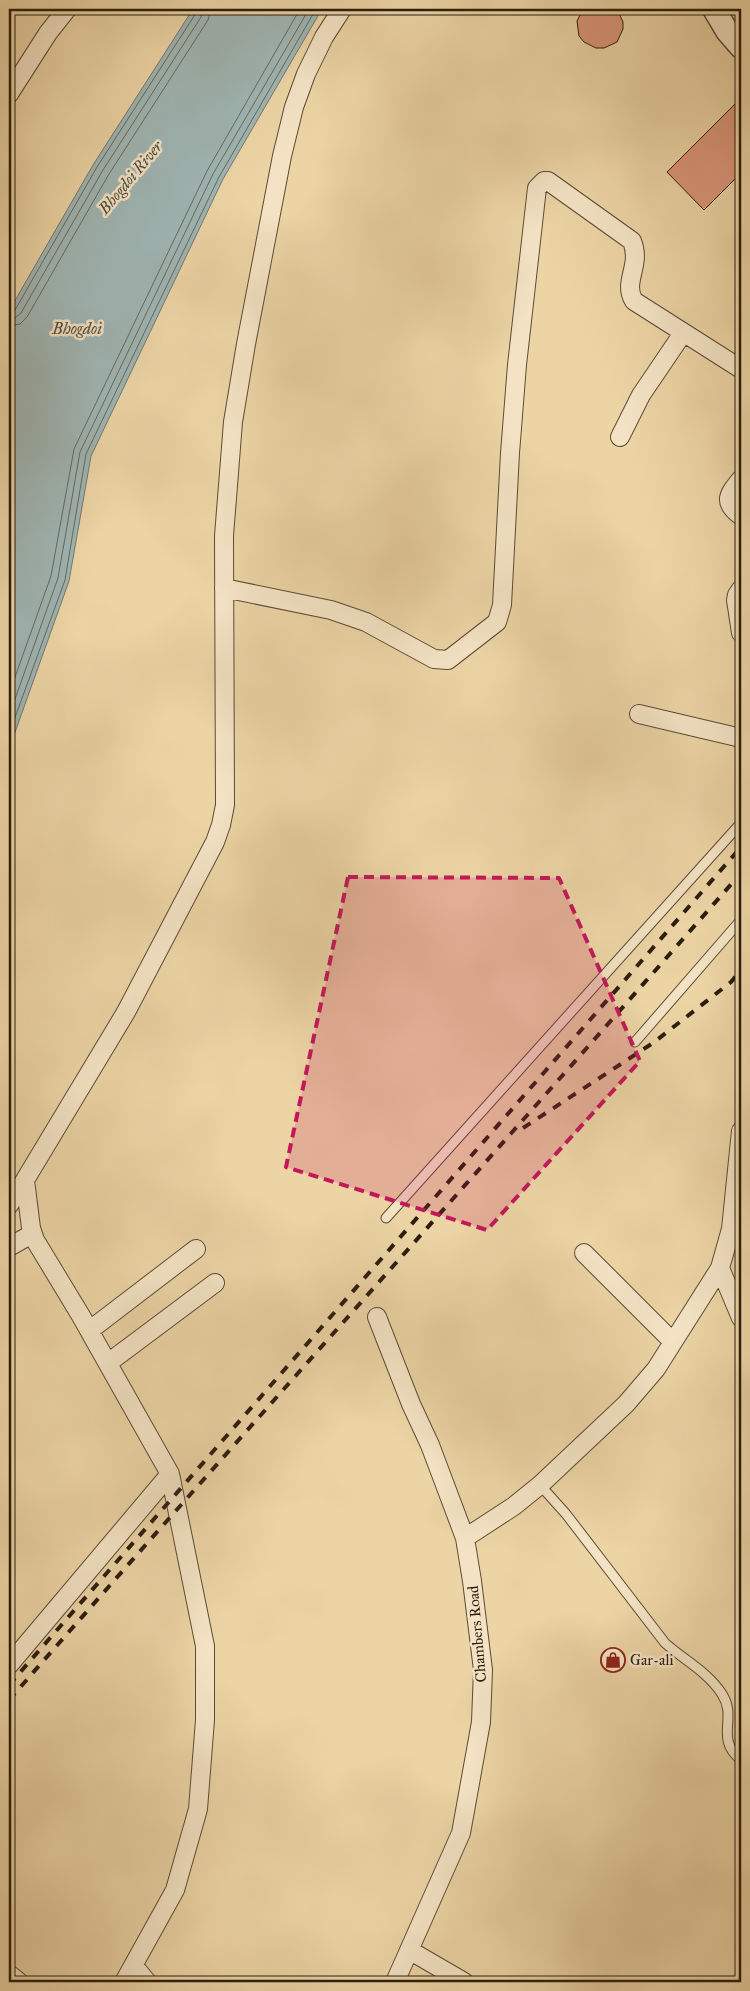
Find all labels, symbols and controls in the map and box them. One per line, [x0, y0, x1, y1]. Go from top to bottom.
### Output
water label: Bhogdoi River [94, 136, 167, 219]
water label: Bhogdoi [51, 319, 102, 338]
street label: Chambers Road [464, 1584, 490, 1683]
shop icon: Gar-ali [600, 1647, 626, 1673]
place label: Gar-ali [630, 1651, 674, 1669]

